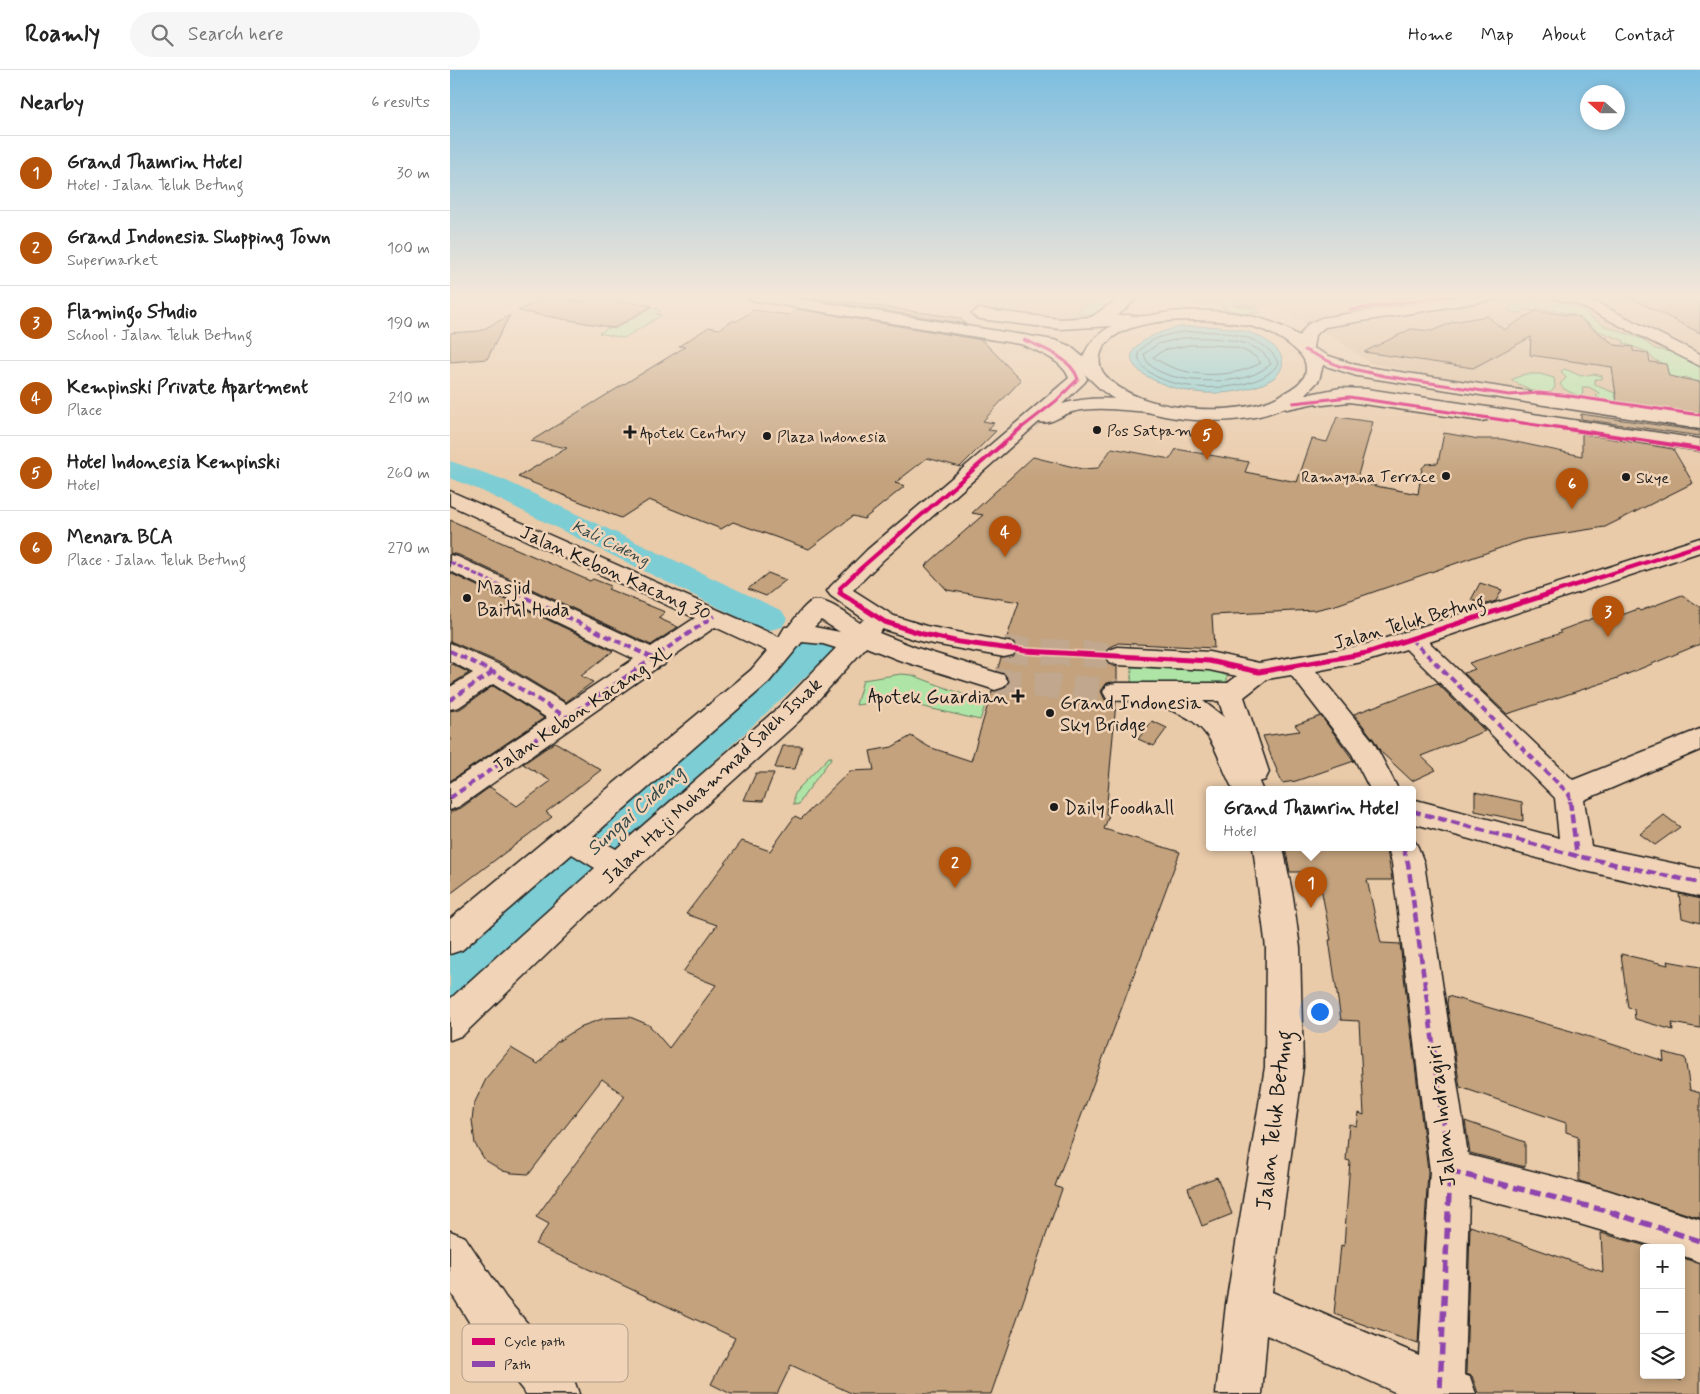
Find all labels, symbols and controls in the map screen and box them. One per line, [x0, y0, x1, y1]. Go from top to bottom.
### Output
search box [130, 12, 480, 57]
text: Roamly [25, 19, 100, 50]
icon: search [148, 21, 176, 49]
text: Search here [188, 22, 284, 47]
text: Home [1408, 23, 1453, 47]
text: Map [1481, 23, 1514, 47]
text: About [1542, 23, 1586, 47]
text: Contact [1614, 23, 1675, 47]
north arrow [1580, 85, 1625, 130]
text: Nearby [20, 89, 84, 117]
text: 6 results [371, 92, 430, 113]
text: Grand Thamrin Hotel [67, 150, 242, 175]
text: 1 [32, 163, 40, 184]
text: 30 m [397, 163, 430, 184]
text: Hotel · Jalan Teluk Betung [67, 175, 244, 196]
text: Grand Indonesia Shopping Town [67, 225, 331, 250]
text: 2 [32, 238, 40, 259]
text: 100 m [387, 238, 430, 259]
text: Supermarket [67, 250, 158, 271]
text: Flamingo Studio [67, 300, 197, 325]
text: 3 [32, 313, 40, 334]
text: 190 m [387, 313, 430, 334]
text: School · Jalan Teluk Betung [67, 325, 253, 346]
text: Kempinski Private Apartment [67, 375, 308, 400]
text: 4 [31, 388, 41, 409]
text: 210 m [389, 388, 430, 409]
text: Place [67, 400, 102, 421]
pin: 5 [1191, 419, 1223, 460]
place label: Pos Satpam [1107, 421, 1192, 442]
place label: Apotek Century [640, 423, 746, 445]
marker: Pos Satpam [1091, 424, 1103, 436]
marker: Apotek Century [624, 426, 636, 438]
place label: Plaza Indonesia [777, 427, 887, 448]
marker: Plaza Indonesia [761, 430, 773, 442]
text: Hotel Indonesia Kempinski [67, 450, 280, 475]
text: 5 [31, 463, 41, 484]
text: 260 m [387, 463, 430, 484]
place label: Ramayana Terrace [1301, 467, 1436, 488]
pin: 6 [1556, 468, 1588, 509]
place label: Skye [1636, 468, 1669, 489]
marker: Ramayana Terrace [1440, 470, 1452, 482]
marker: Skye [1620, 471, 1632, 483]
text: Hotel [67, 475, 100, 496]
water label: Kali Cideng [568, 516, 653, 571]
pin: 4 [989, 516, 1021, 557]
street label: Jalan Kebon Kacang 30 [515, 520, 715, 628]
text: Menara BCA [67, 525, 173, 550]
text: 6 [32, 538, 40, 559]
text: 270 m [387, 538, 430, 559]
text: Place · Jalan Teluk Betung [67, 550, 246, 571]
place label: Masjid Baitul Huda [477, 576, 570, 623]
street label: Jalan Teluk Betung [1331, 589, 1489, 659]
marker: Masjid Baitul Huda [461, 592, 473, 604]
pin: 3 [1592, 596, 1624, 637]
street label: Jalan Kebon Kacang XL [488, 639, 678, 780]
street label: Jalan Haji Mohammad Saleh Ishak [597, 672, 828, 891]
place label: Apotek Guardian [868, 685, 1008, 712]
marker: Apotek Guardian [1012, 690, 1024, 702]
place label: Grand Indonesia Sky Bridge [1060, 691, 1202, 739]
marker: Grand Indonesia Sky Bridge [1044, 707, 1056, 719]
water label: Sungai Cideng [581, 760, 692, 864]
popup [1206, 786, 1416, 851]
place label: Daily Foodhall [1064, 796, 1175, 821]
text: Grand Thamrin Hotel [1224, 796, 1398, 821]
marker: Daily Foodhall [1048, 801, 1060, 813]
text: Hotel [1224, 821, 1256, 842]
pin: 2 [939, 847, 971, 888]
pin: 1 [1295, 867, 1327, 908]
your location [1307, 999, 1333, 1025]
street label: Jalan Teluk Betung [1250, 1029, 1303, 1212]
street label: Jalan Indragiri [1421, 1043, 1464, 1188]
map controls [1640, 1244, 1685, 1379]
button: + [1640, 1244, 1685, 1289]
button: − [1640, 1289, 1685, 1334]
legend [462, 1324, 628, 1382]
text: Cycle path [504, 1333, 565, 1351]
button: layers [1640, 1334, 1685, 1379]
text: Path [504, 1356, 531, 1374]

